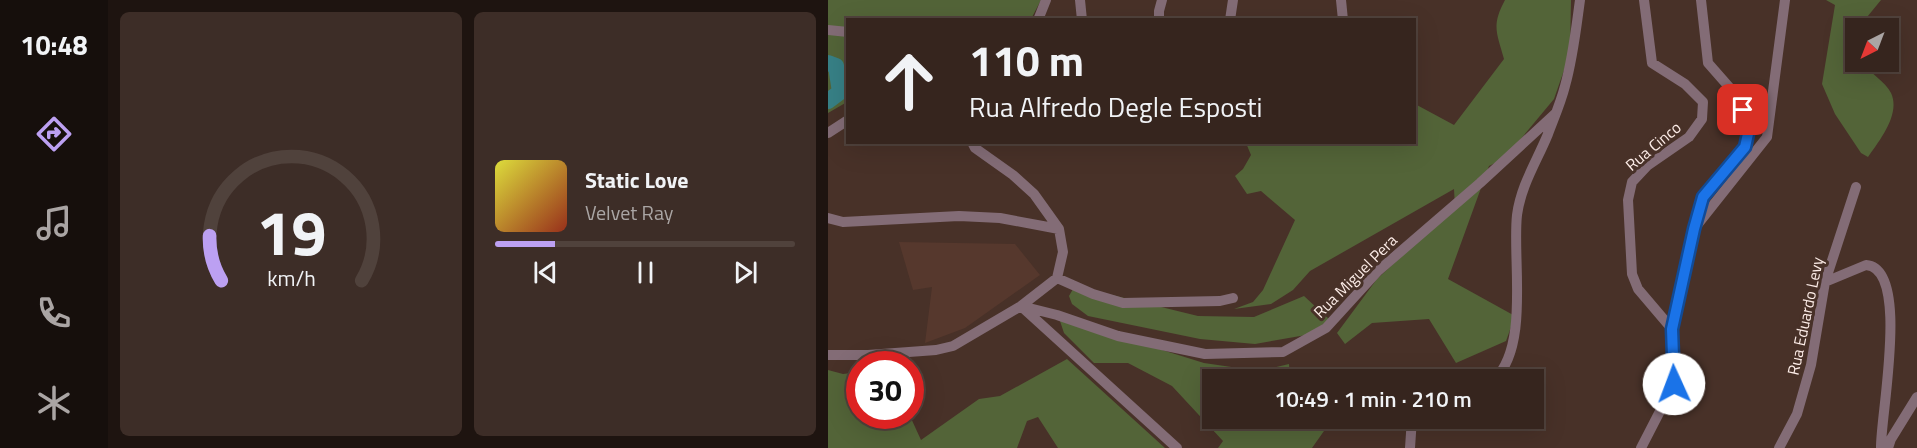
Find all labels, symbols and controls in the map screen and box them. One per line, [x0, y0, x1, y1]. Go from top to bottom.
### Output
north arrow [1845, 18, 1899, 72]
map controls [1845, 18, 1899, 72]
text: 10:48 [20, 24, 88, 65]
text: 110 m [969, 28, 1084, 92]
icon: ahead [870, 42, 948, 120]
pin [1717, 84, 1768, 135]
text: Rua Alfredo Degle Esposti [969, 86, 1262, 127]
icon: arrive [1726, 93, 1759, 126]
icon: directions [33, 113, 75, 155]
street label: Rua Cinco [1620, 116, 1686, 176]
text: Static Love [585, 163, 688, 197]
text: 19 [256, 184, 326, 279]
text: Velvet Ray [585, 197, 674, 228]
icon: music [33, 202, 75, 244]
street label: Rua Miguel Pera [1308, 229, 1402, 323]
street label: Rua Eduardo Levy [1781, 254, 1829, 377]
icon: previous [529, 256, 562, 289]
icon: pause [629, 256, 662, 289]
icon: next [729, 256, 762, 289]
text: km/h [267, 262, 315, 294]
icon: phone [33, 292, 75, 334]
speed limit sign: 30 [846, 351, 924, 429]
position arrow [1642, 352, 1706, 416]
icon: climate [33, 382, 75, 424]
text: 10:49 · 1 min · 210 m [1274, 382, 1472, 416]

